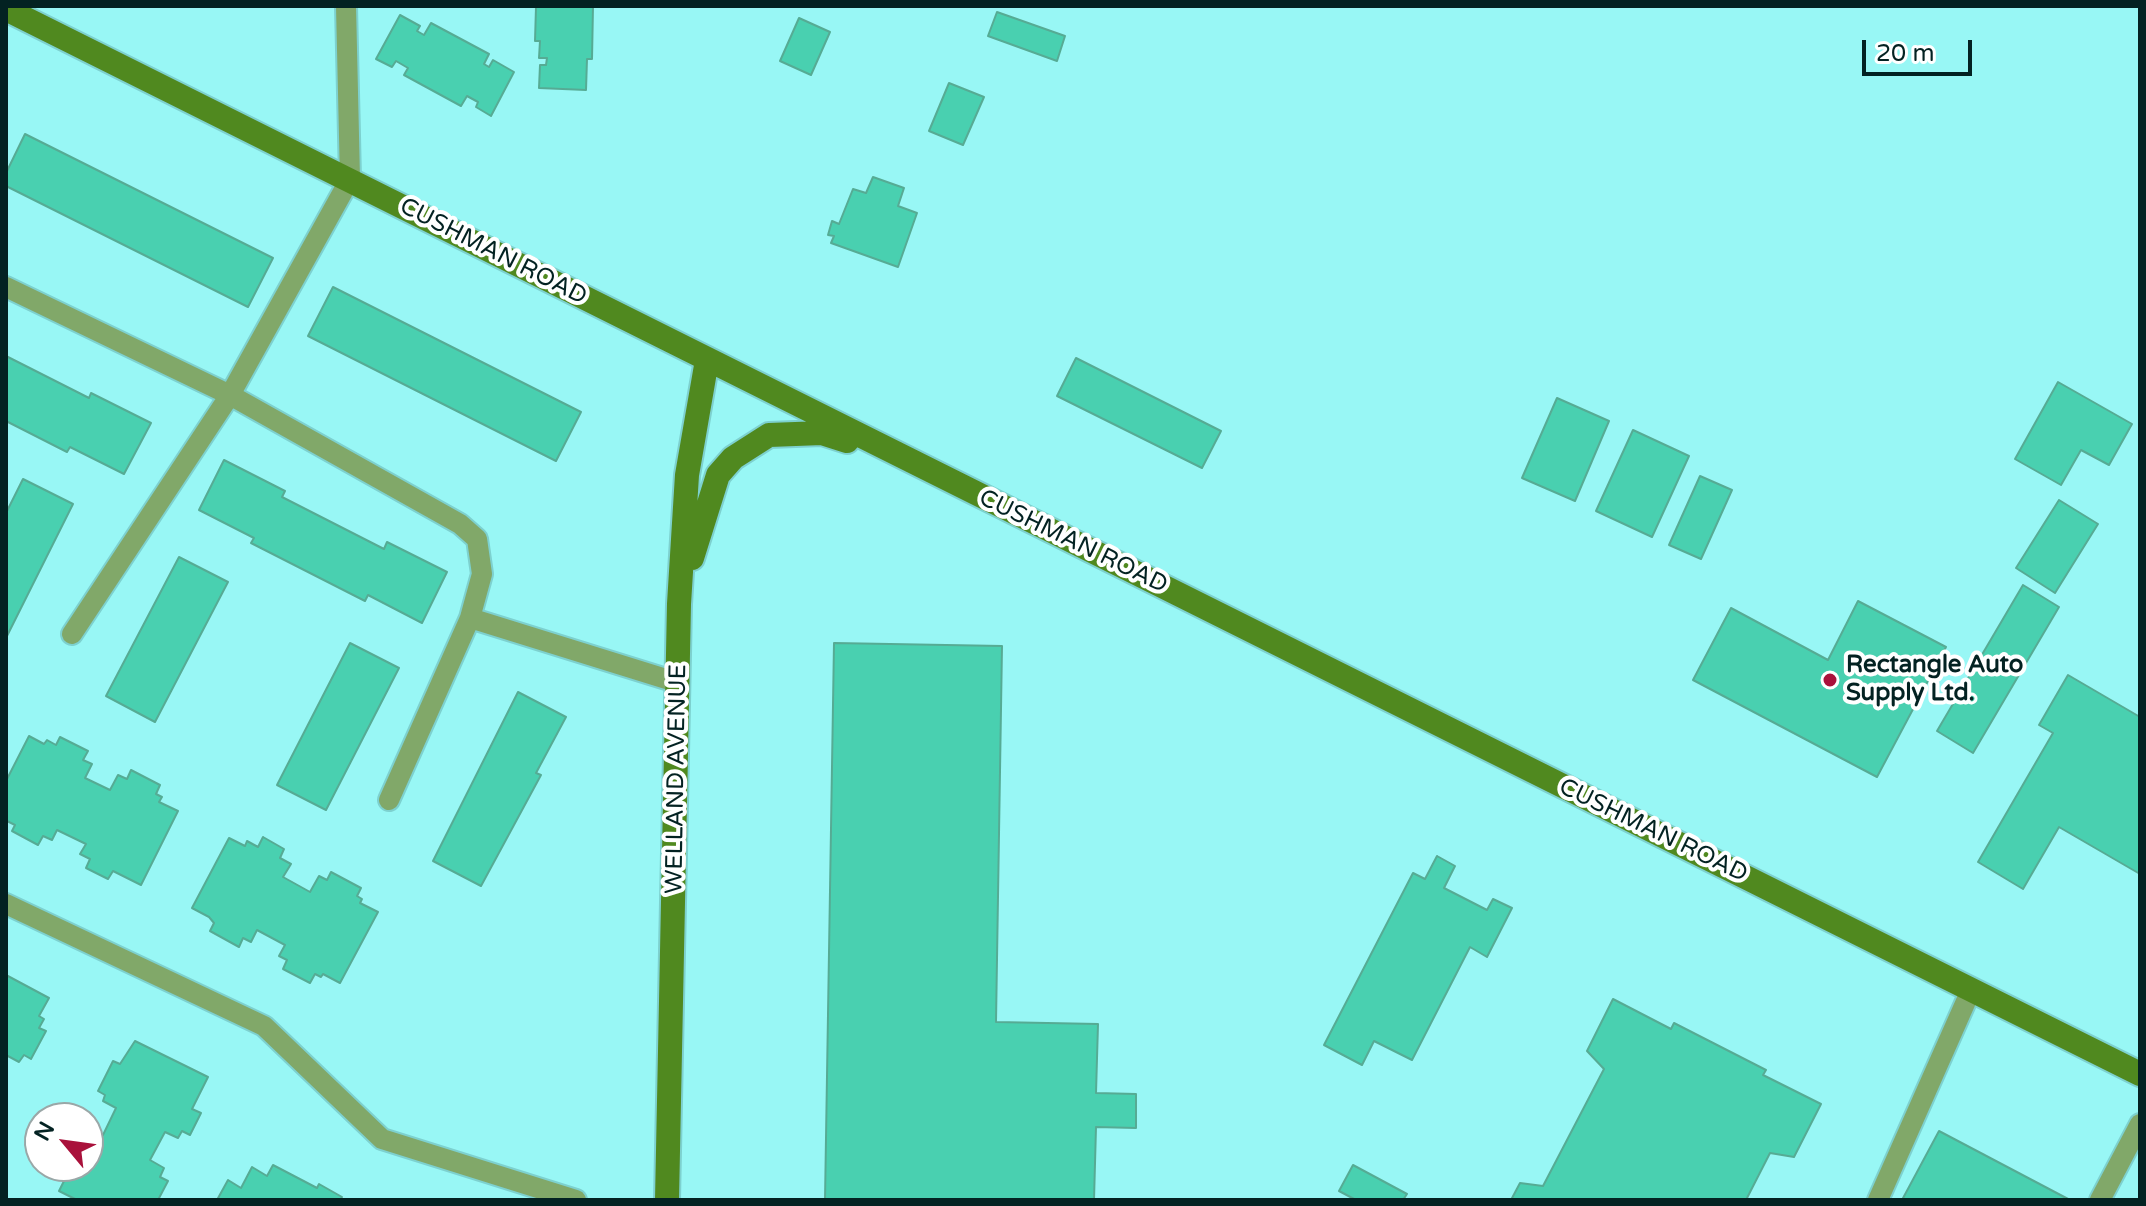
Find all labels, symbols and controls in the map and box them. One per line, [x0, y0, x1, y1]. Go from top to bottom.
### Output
scale bar [1866, 24, 1976, 74]
text: 20 m [1876, 39, 1934, 68]
street label: CUSHMAN ROAD [394, 192, 592, 312]
street label: CUSHMAN ROAD [974, 484, 1172, 600]
place label: Rectangle Auto Supply Ltd. [1846, 652, 2023, 708]
street label: WELLAND AVENUE [661, 664, 693, 894]
marker: Rectangle Auto Supply Ltd. [1821, 671, 1839, 689]
street label: CUSHMAN ROAD [1554, 773, 1752, 889]
north arrow [24, 1102, 104, 1182]
text: N [29, 1117, 60, 1145]

